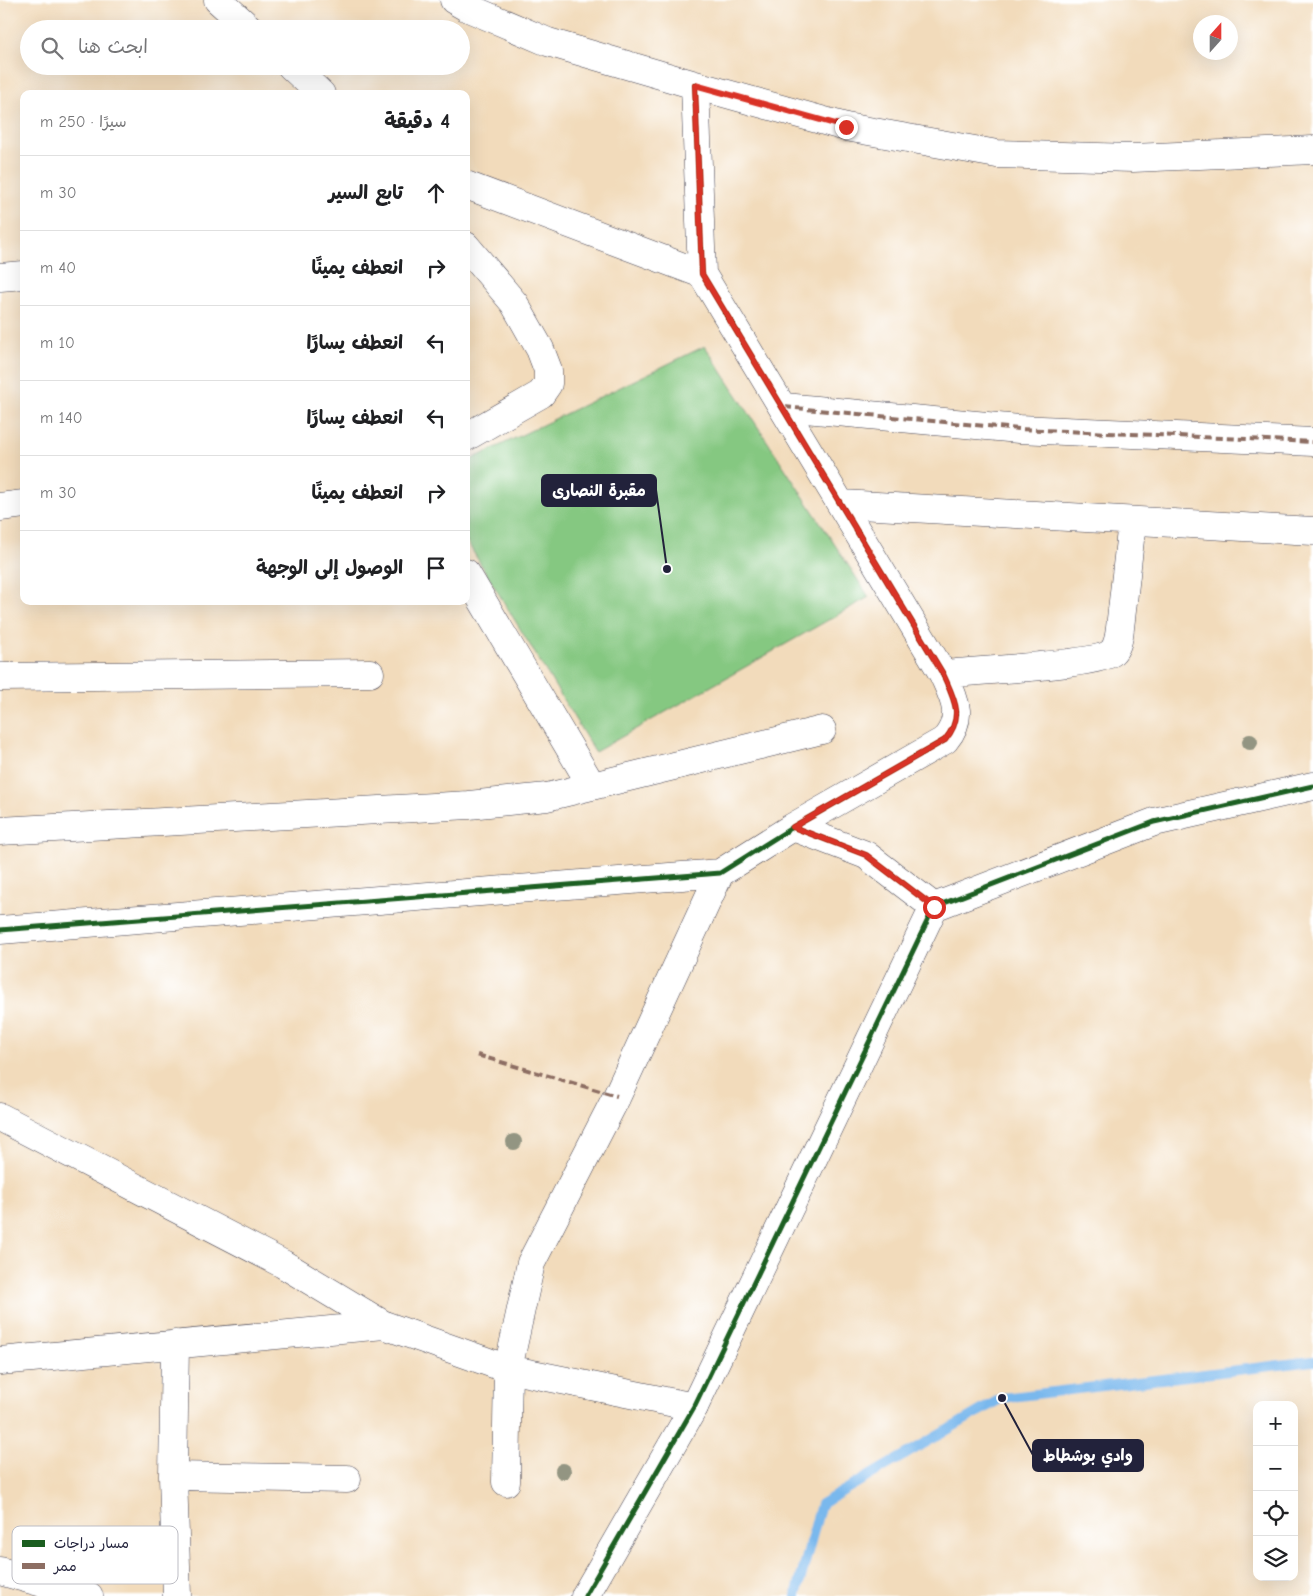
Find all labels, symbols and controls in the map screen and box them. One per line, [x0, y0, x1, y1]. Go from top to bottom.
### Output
north arrow [1193, 15, 1238, 60]
search box [20, 20, 470, 75]
icon: search [38, 34, 66, 62]
text: ابحث هنا [78, 36, 148, 58]
text: 4 دقيقة [384, 109, 450, 133]
text: سيرًا · 250 m [40, 113, 127, 131]
route end [835, 116, 858, 139]
icon: ahead [422, 179, 450, 207]
text: تابع السير [329, 182, 403, 204]
text: 30 m [40, 184, 76, 202]
icon: right [422, 254, 450, 282]
text: انعطف يمينًا [311, 257, 403, 279]
text: 40 m [40, 259, 76, 277]
icon: left [422, 329, 450, 357]
text: انعطف يسارًا [306, 332, 403, 354]
text: 10 m [40, 334, 75, 352]
icon: left [422, 404, 450, 432]
text: انعطف يسارًا [306, 407, 403, 429]
text: 140 m [40, 409, 82, 427]
callout: مقبرة النصارى [542, 475, 656, 506]
icon: right [422, 479, 450, 507]
text: انعطف يمينًا [311, 482, 403, 504]
text: مقبرة النصارى [552, 482, 646, 500]
text: 30 m [40, 484, 76, 502]
icon: arrive [422, 554, 450, 582]
text: الوصول إلى الوجهة [256, 557, 403, 579]
route start [923, 896, 946, 919]
map controls [1253, 1401, 1298, 1581]
button: + [1253, 1401, 1298, 1446]
callout: وادي بوشطاط [1033, 1440, 1143, 1471]
button: − [1253, 1446, 1298, 1491]
text: وادي بوشطاط [1043, 1447, 1133, 1468]
button: locate [1253, 1491, 1298, 1536]
legend [12, 1526, 178, 1584]
text: مسار دراجات [54, 1535, 129, 1552]
button: layers [1253, 1536, 1298, 1581]
text: ممر [53, 1558, 77, 1575]

